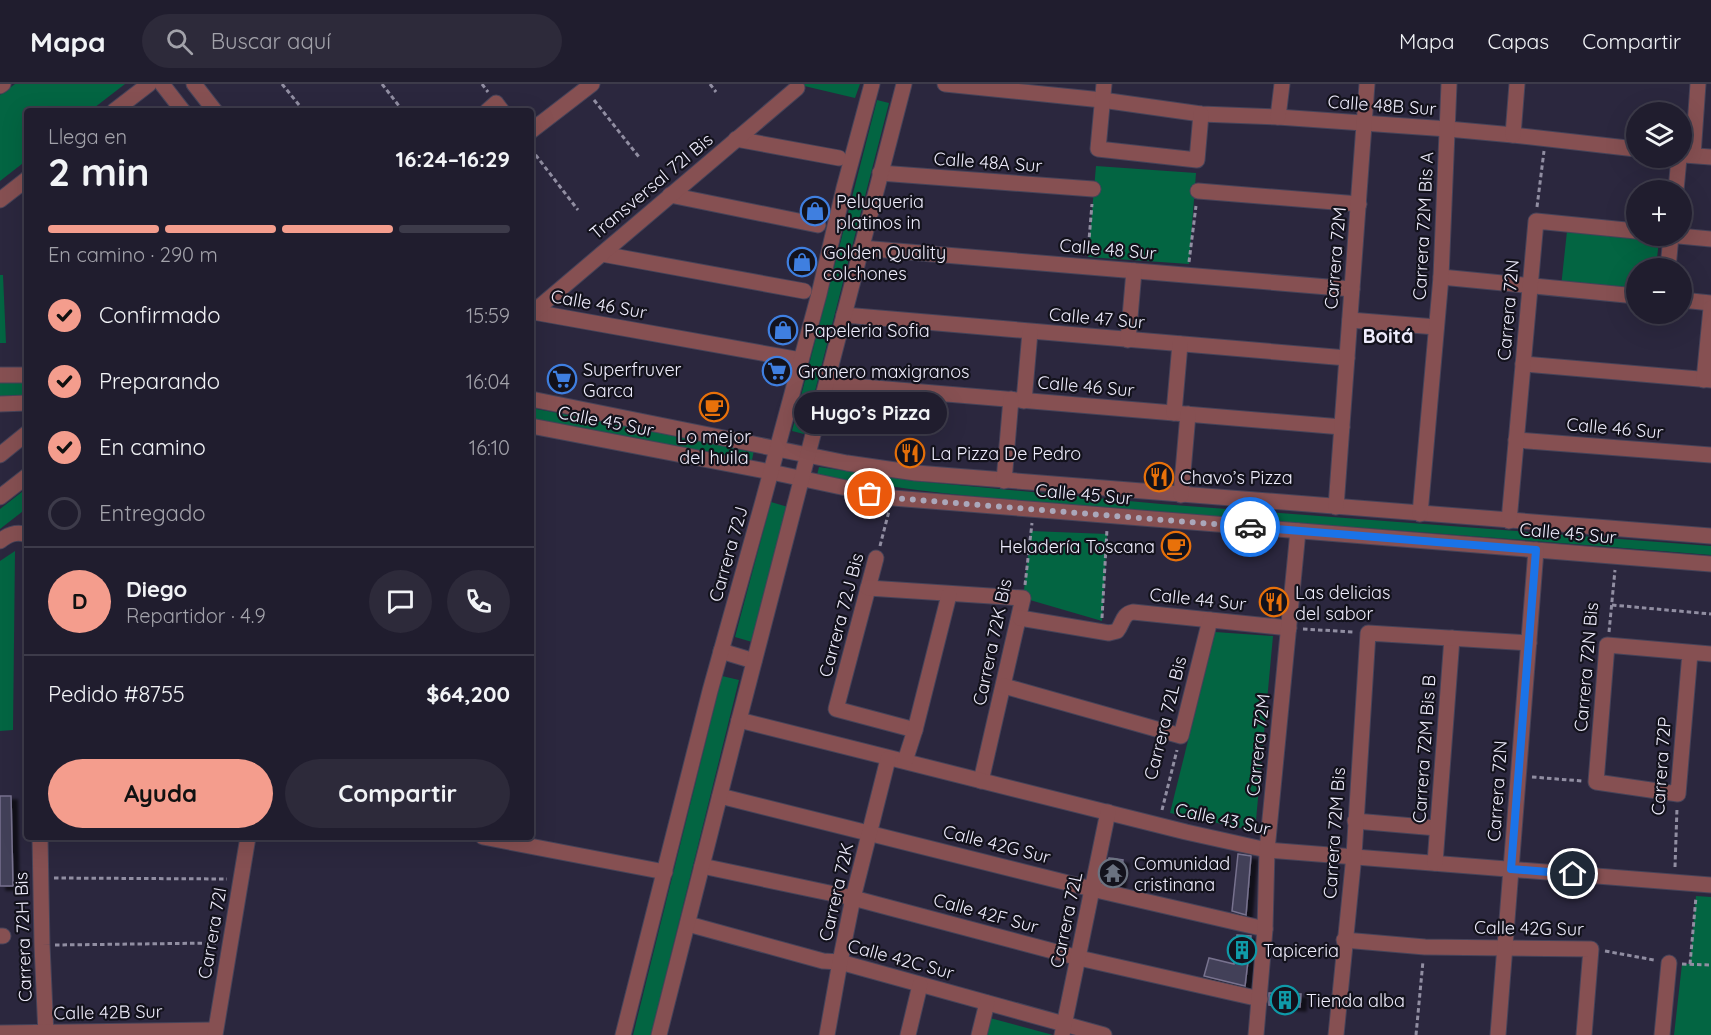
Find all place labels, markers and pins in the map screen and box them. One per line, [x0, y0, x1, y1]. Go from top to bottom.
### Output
place label: Peluqueria platinos in [836, 190, 924, 234]
shop icon: Peluqueria platinos in [799, 195, 831, 227]
place label: Golden Quality colchones [823, 241, 946, 285]
shop icon: Golden Quality colchones [786, 246, 818, 278]
shop icon: Papeleria Sofia [767, 314, 799, 346]
place label: Papeleria Sofia [804, 319, 930, 342]
supermarket icon: Granero maxigranos [761, 355, 793, 387]
place label: Superfruver Garca [583, 358, 682, 402]
place label: Granero maxigranos [798, 360, 970, 383]
supermarket icon: Superfruver Garca [546, 363, 578, 395]
cafe icon: Lo mejor del huila [698, 391, 730, 423]
callout: Hugo’s Pizza [794, 392, 946, 434]
place label: Lo mejor del huila [677, 425, 751, 469]
restaurant icon: La Pizza De Pedro [894, 437, 926, 469]
place label: La Pizza De Pedro [931, 442, 1081, 465]
restaurant icon: Chavo’s Pizza [1143, 461, 1175, 493]
place label: Chavo’s Pizza [1180, 466, 1293, 489]
pin [844, 468, 895, 519]
cafe icon: Heladería Toscana [1160, 530, 1192, 562]
place label: Heladería Toscana [1000, 535, 1155, 558]
place label: Las delicias del sabor [1295, 581, 1390, 625]
restaurant icon: Las delicias del sabor [1258, 586, 1290, 618]
pin [1547, 848, 1598, 899]
place label: Comunidad cristinana [1134, 852, 1230, 896]
temple icon: Comunidad cristinana [1097, 857, 1129, 889]
building icon: Tapiceria [1226, 934, 1258, 966]
place label: Tapiceria [1263, 939, 1339, 962]
building icon: Tienda alba [1269, 984, 1301, 1016]
place label: Tienda alba [1306, 989, 1405, 1012]

